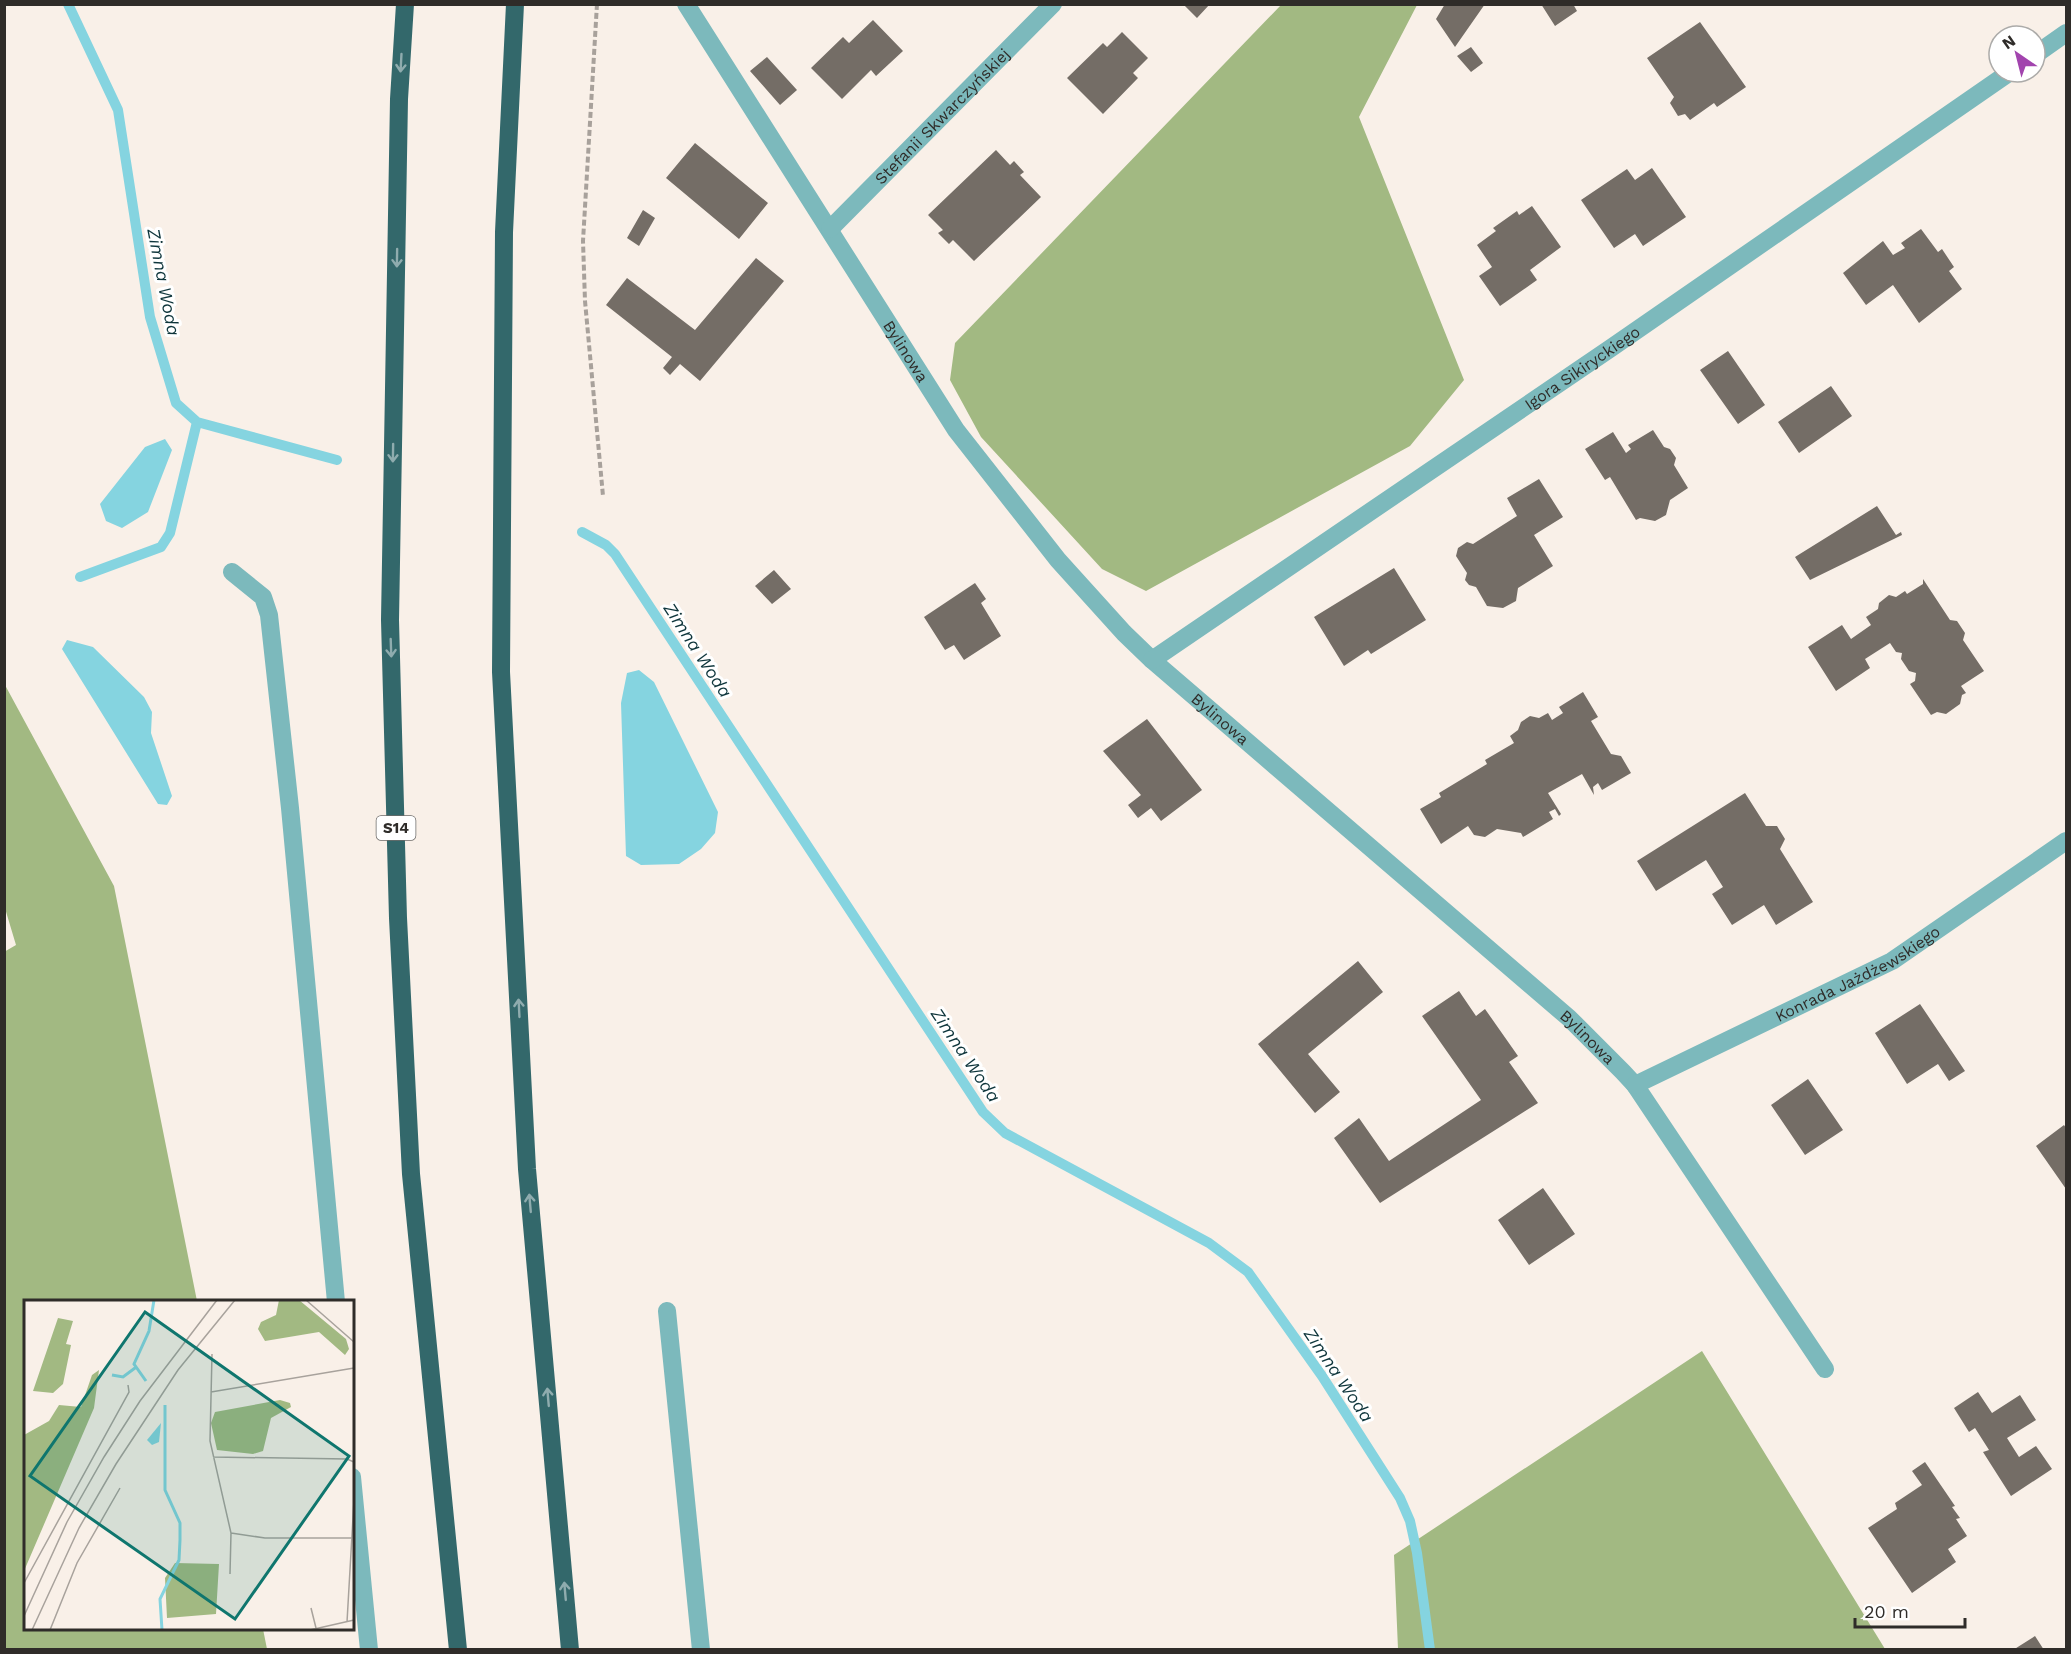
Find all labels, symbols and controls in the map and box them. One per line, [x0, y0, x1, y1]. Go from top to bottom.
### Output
north arrow [1987, 24, 2047, 84]
text: N [1998, 31, 2019, 53]
street label: Stefanii Skwarczyńskiej [870, 44, 1013, 188]
one-way arrow [396, 52, 407, 72]
water label: Zimna Woda [143, 226, 185, 337]
one-way arrow [391, 247, 402, 267]
street label: Bylinowa [879, 317, 933, 386]
street label: Igora Sikiryckiego [1521, 322, 1643, 414]
one-way arrow [387, 442, 399, 462]
water label: Zimna Woda [659, 598, 736, 701]
one-way arrow [385, 637, 397, 657]
street label: Bylinowa [1188, 689, 1253, 749]
road number: S14 [376, 816, 416, 840]
street label: Konrada Jażdżewskiego [1772, 921, 1943, 1025]
one-way arrow [513, 999, 524, 1019]
water label: Zimna Woda [926, 1003, 1005, 1106]
street label: Bylinowa [1557, 1005, 1619, 1068]
one-way arrow [525, 1193, 536, 1213]
inset map [24, 1300, 354, 1630]
water label: Zimna Woda [1299, 1323, 1378, 1426]
one-way arrow [542, 1388, 553, 1407]
one-way arrow [559, 1582, 570, 1602]
scale bar [1855, 1591, 1964, 1629]
text: 20 m [1864, 1601, 1909, 1622]

